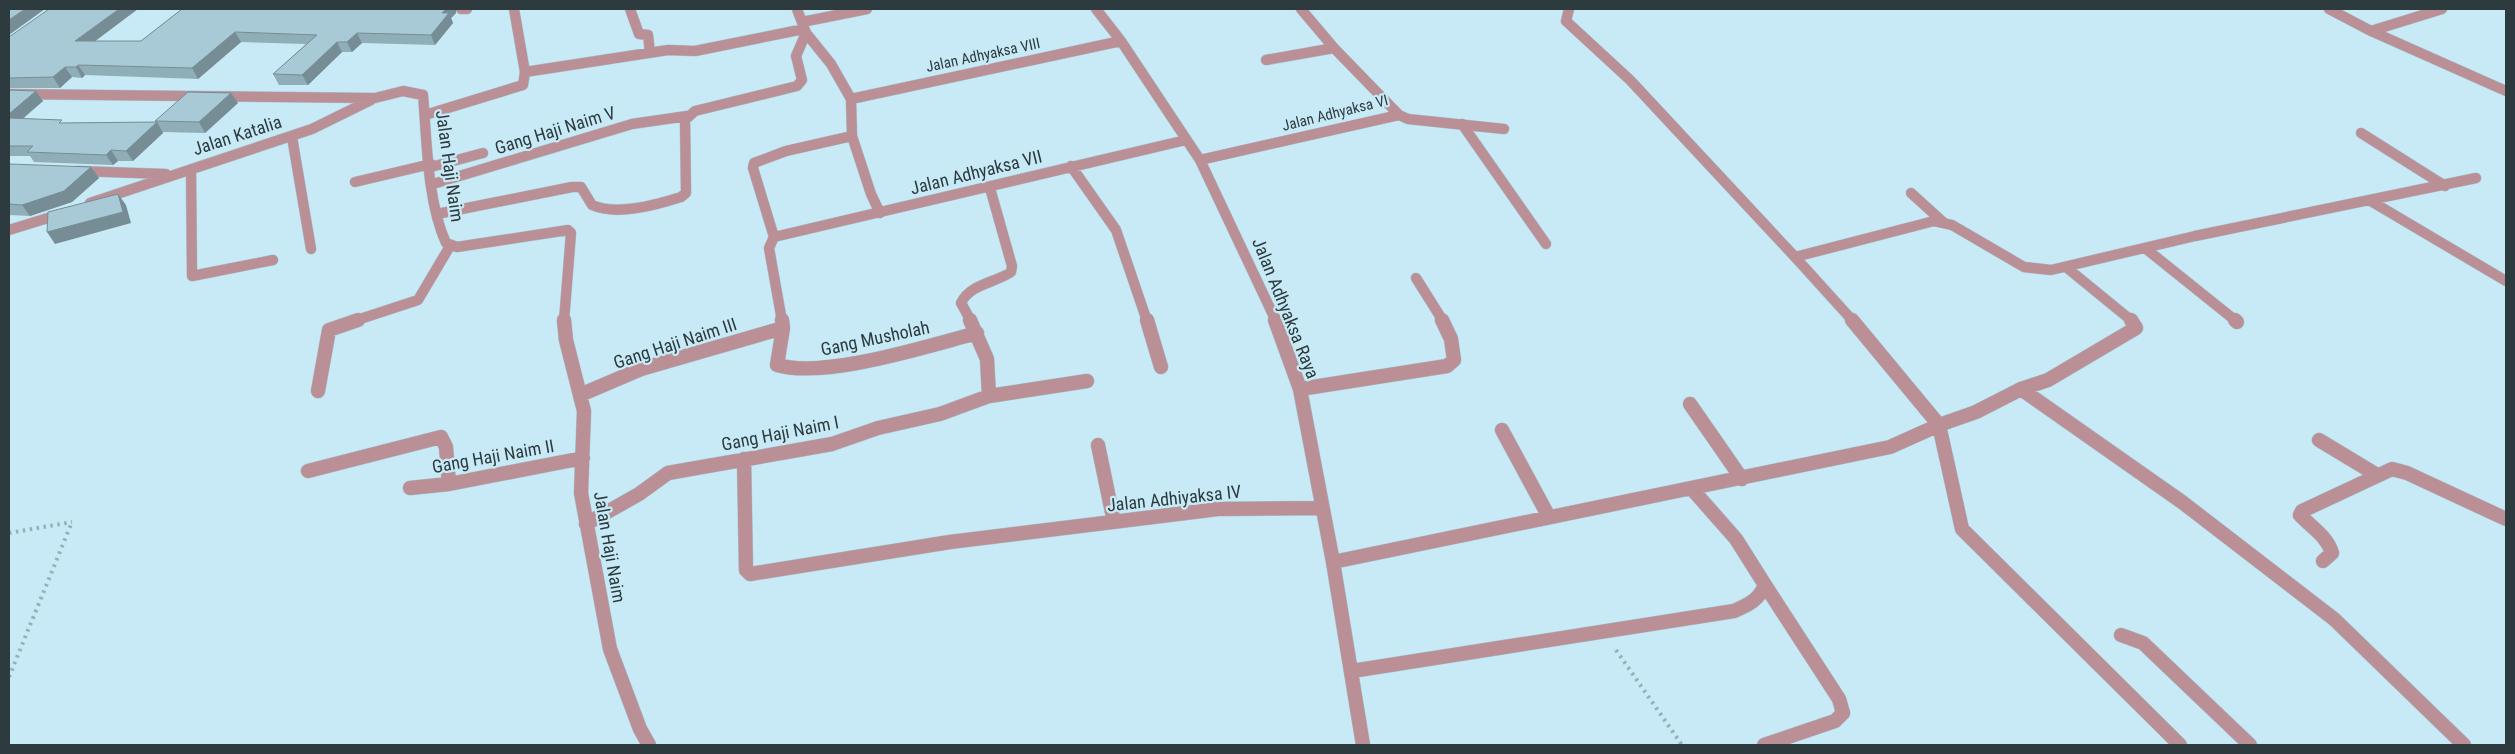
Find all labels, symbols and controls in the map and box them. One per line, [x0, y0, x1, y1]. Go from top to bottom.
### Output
street label: Jalan Adhyaksa VIII [924, 34, 1042, 76]
street label: Jalan Adhyaksa VI [1280, 91, 1390, 135]
street label: Gang Haji Naim V [492, 102, 618, 158]
street label: Jalan Haji Naim [432, 109, 468, 223]
street label: Jalan Katalia [190, 111, 284, 159]
street label: Jalan Adhyaksa VII [908, 145, 1044, 199]
street label: Jalan Adhyaksa Raya [1248, 235, 1324, 381]
street label: Gang Haji Naim III [611, 313, 739, 373]
street label: Gang Musholah [819, 316, 931, 360]
street label: Gang Haji Naim I [720, 411, 840, 455]
street label: Gang Haji Naim II [430, 435, 556, 477]
street label: Jalan Adhiyaksa IV [1106, 481, 1242, 515]
street label: Jalan Haji Naim [590, 490, 630, 604]

